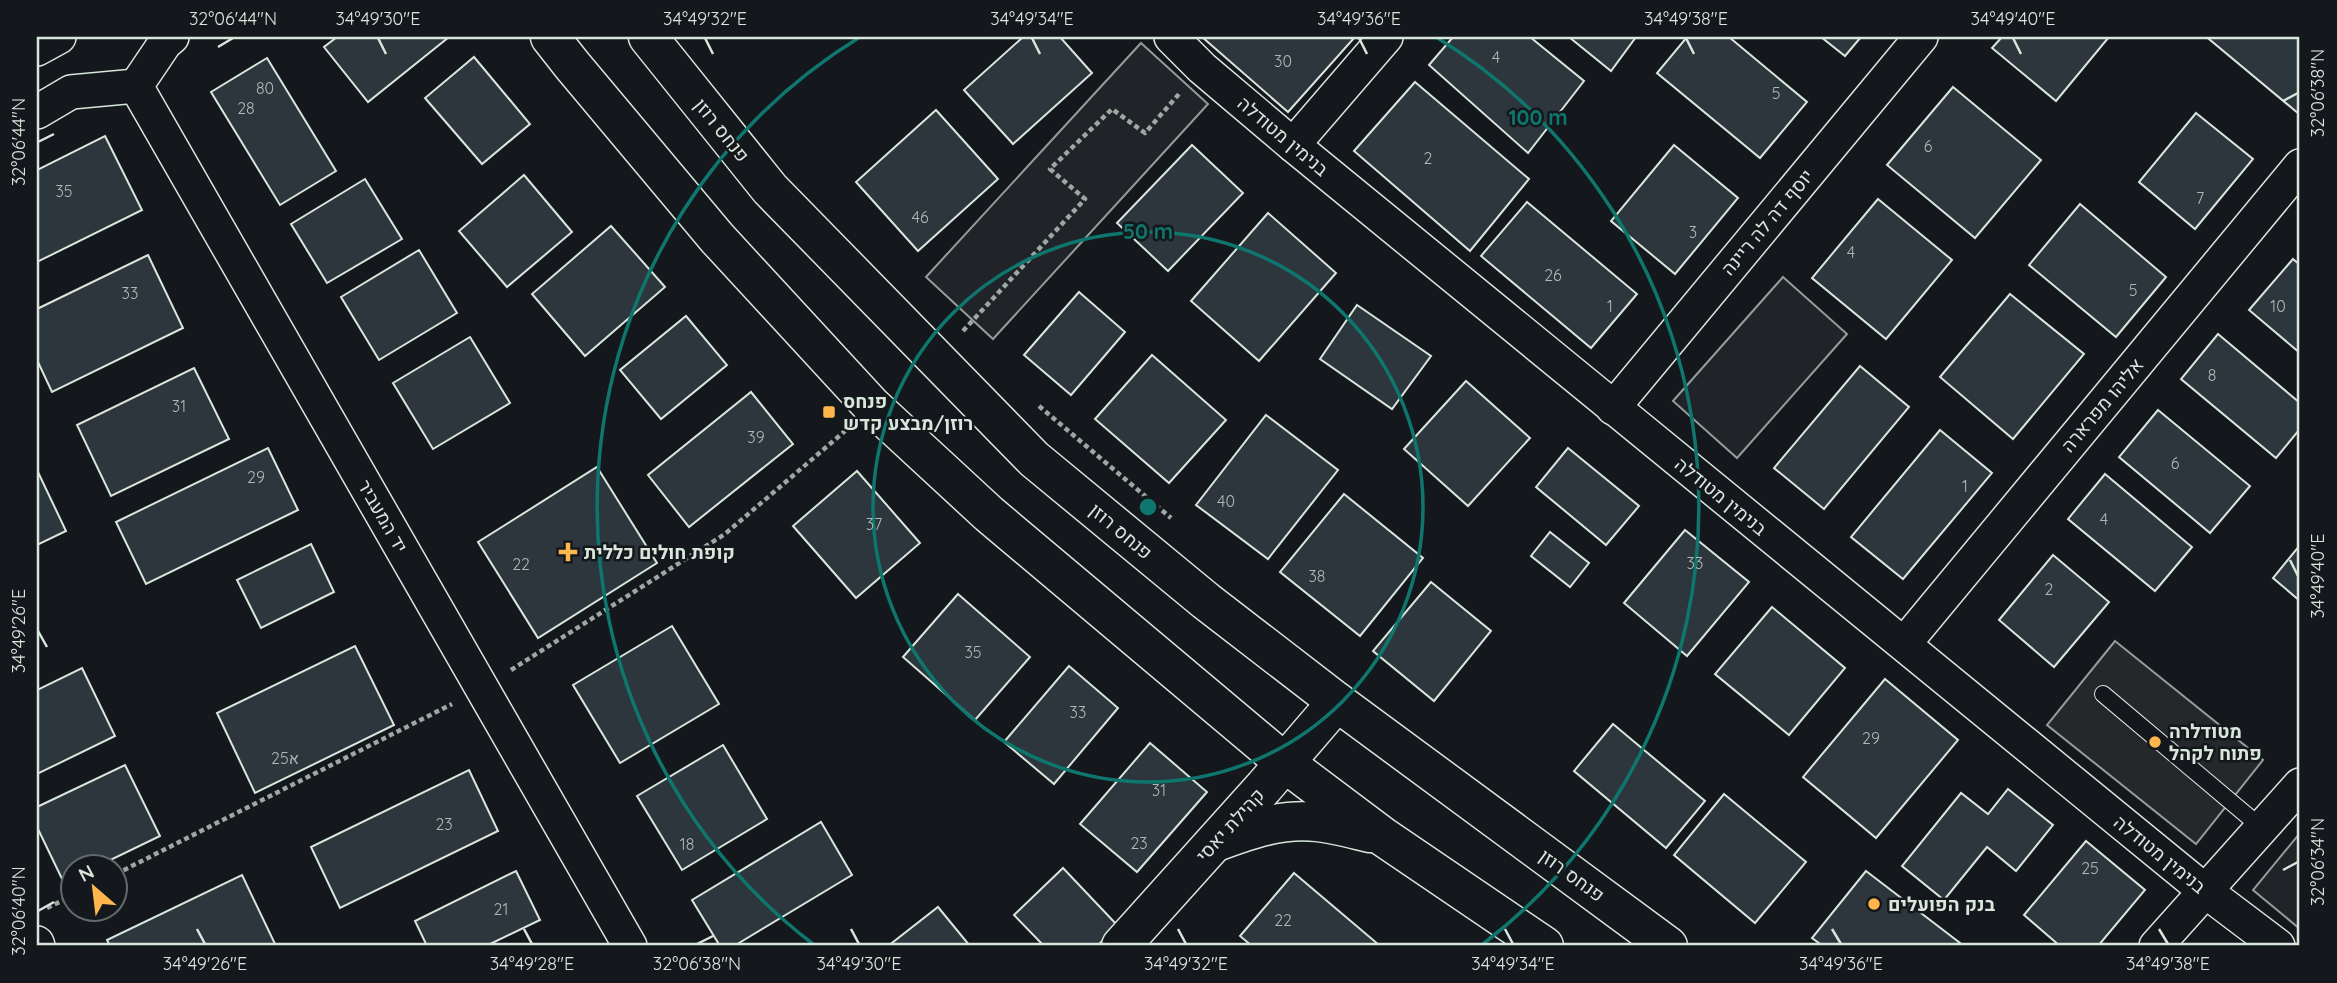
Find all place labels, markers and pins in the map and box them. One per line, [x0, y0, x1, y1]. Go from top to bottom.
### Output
place label: פנחס רוזן/מבצע קדש [843, 389, 973, 435]
marker: פנחס רוזן/מבצע קדש [821, 404, 837, 420]
centre of rings [1136, 495, 1160, 519]
place label: קופת חולים כללית [584, 540, 735, 564]
marker: קופת חולים כללית [558, 542, 578, 562]
place label: מטודלרה פתוח לקהל [2169, 719, 2262, 765]
marker: מטודלרה פתוח לקהל [2147, 734, 2163, 750]
place label: בנק הפועלים [1888, 892, 1996, 916]
marker: בנק הפועלים [1866, 896, 1882, 912]

